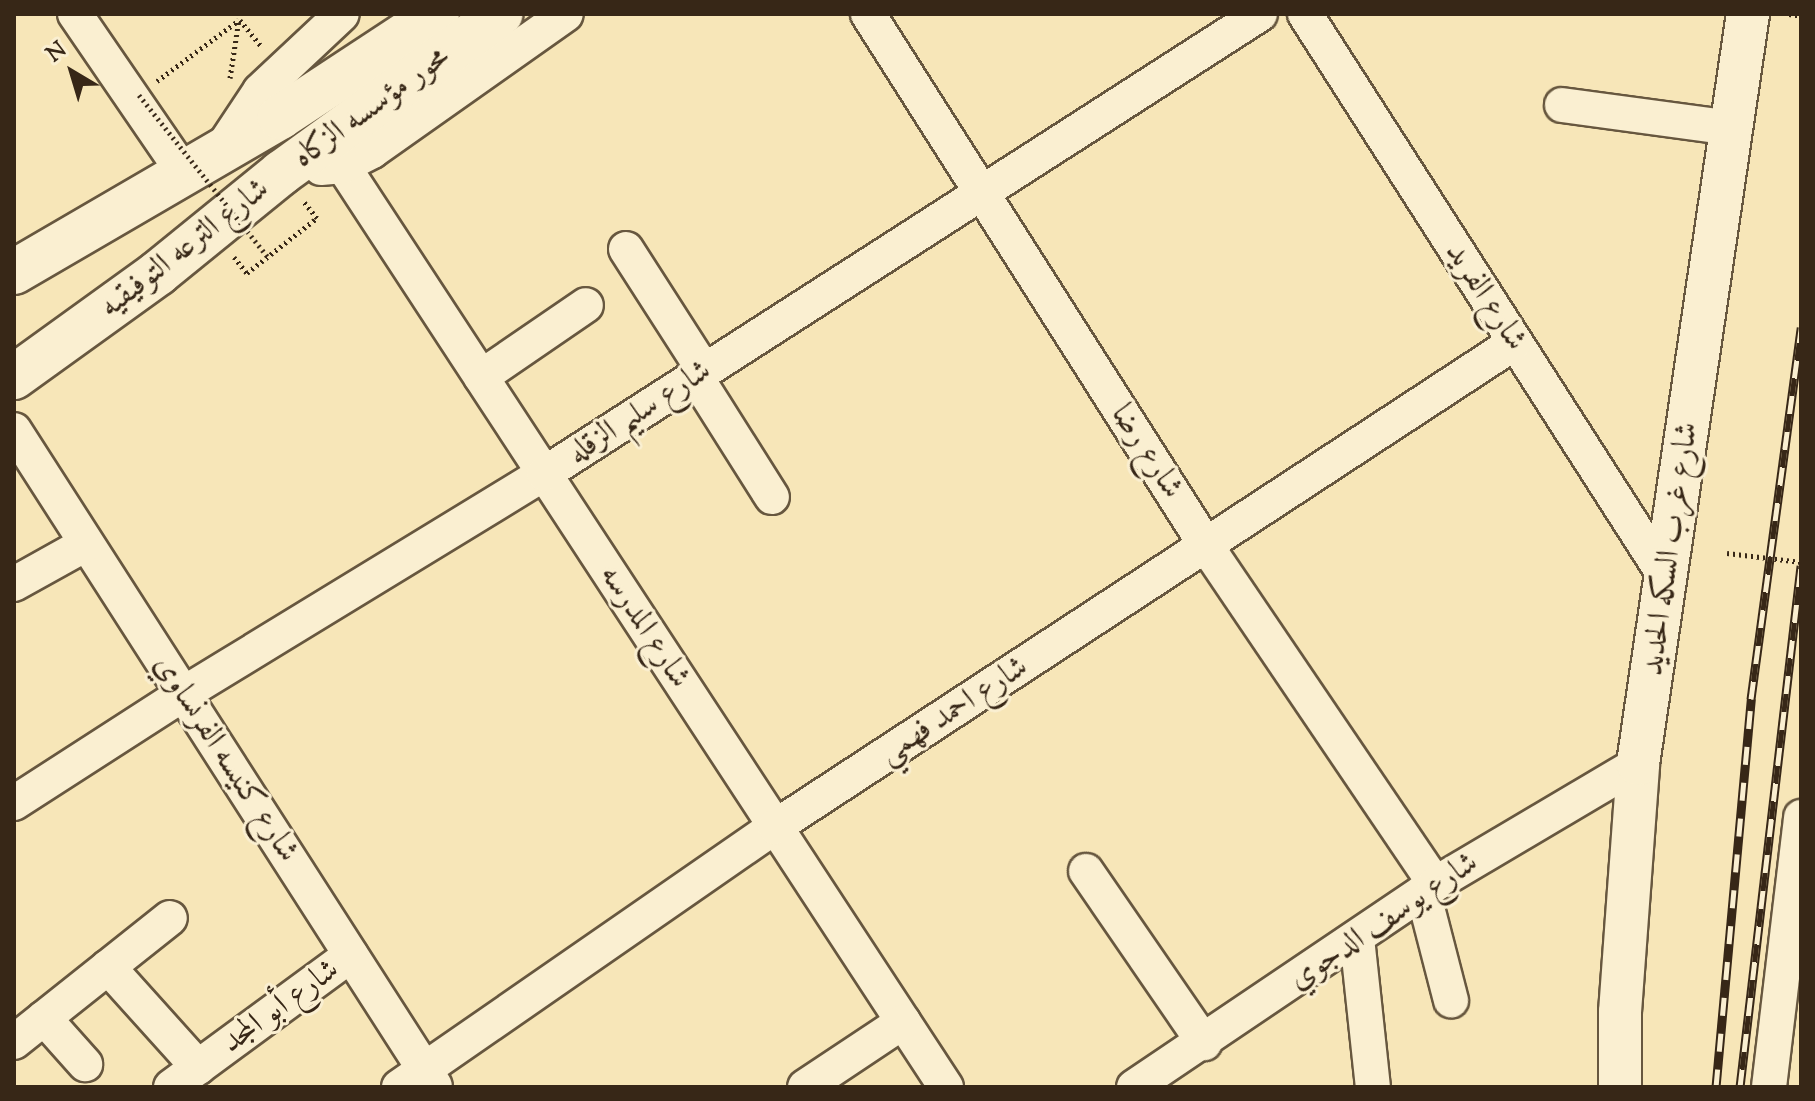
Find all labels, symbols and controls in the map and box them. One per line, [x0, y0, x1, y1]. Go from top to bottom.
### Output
north arrow [32, 32, 112, 112]
text: N [40, 35, 74, 71]
street label: محور مؤسسه الزكاه [286, 38, 458, 178]
street label: شارع الترعه التوفيقيه [93, 171, 277, 327]
street label: شارع الفريد [1436, 236, 1534, 358]
street label: شارع سليم الزقله [561, 352, 719, 474]
street label: شارع رضا [1101, 398, 1191, 506]
street label: شارع غرب السكه الحديد [1634, 420, 1708, 678]
street label: شارع المدرسه [590, 558, 698, 696]
street label: شارع كنيسه الفرنساوي [144, 648, 306, 870]
street label: شارع احمد فهمي [872, 649, 1036, 773]
street label: شارع يوسف الدجوي [1282, 845, 1486, 999]
street label: شارع أبو المجد [215, 951, 347, 1063]

